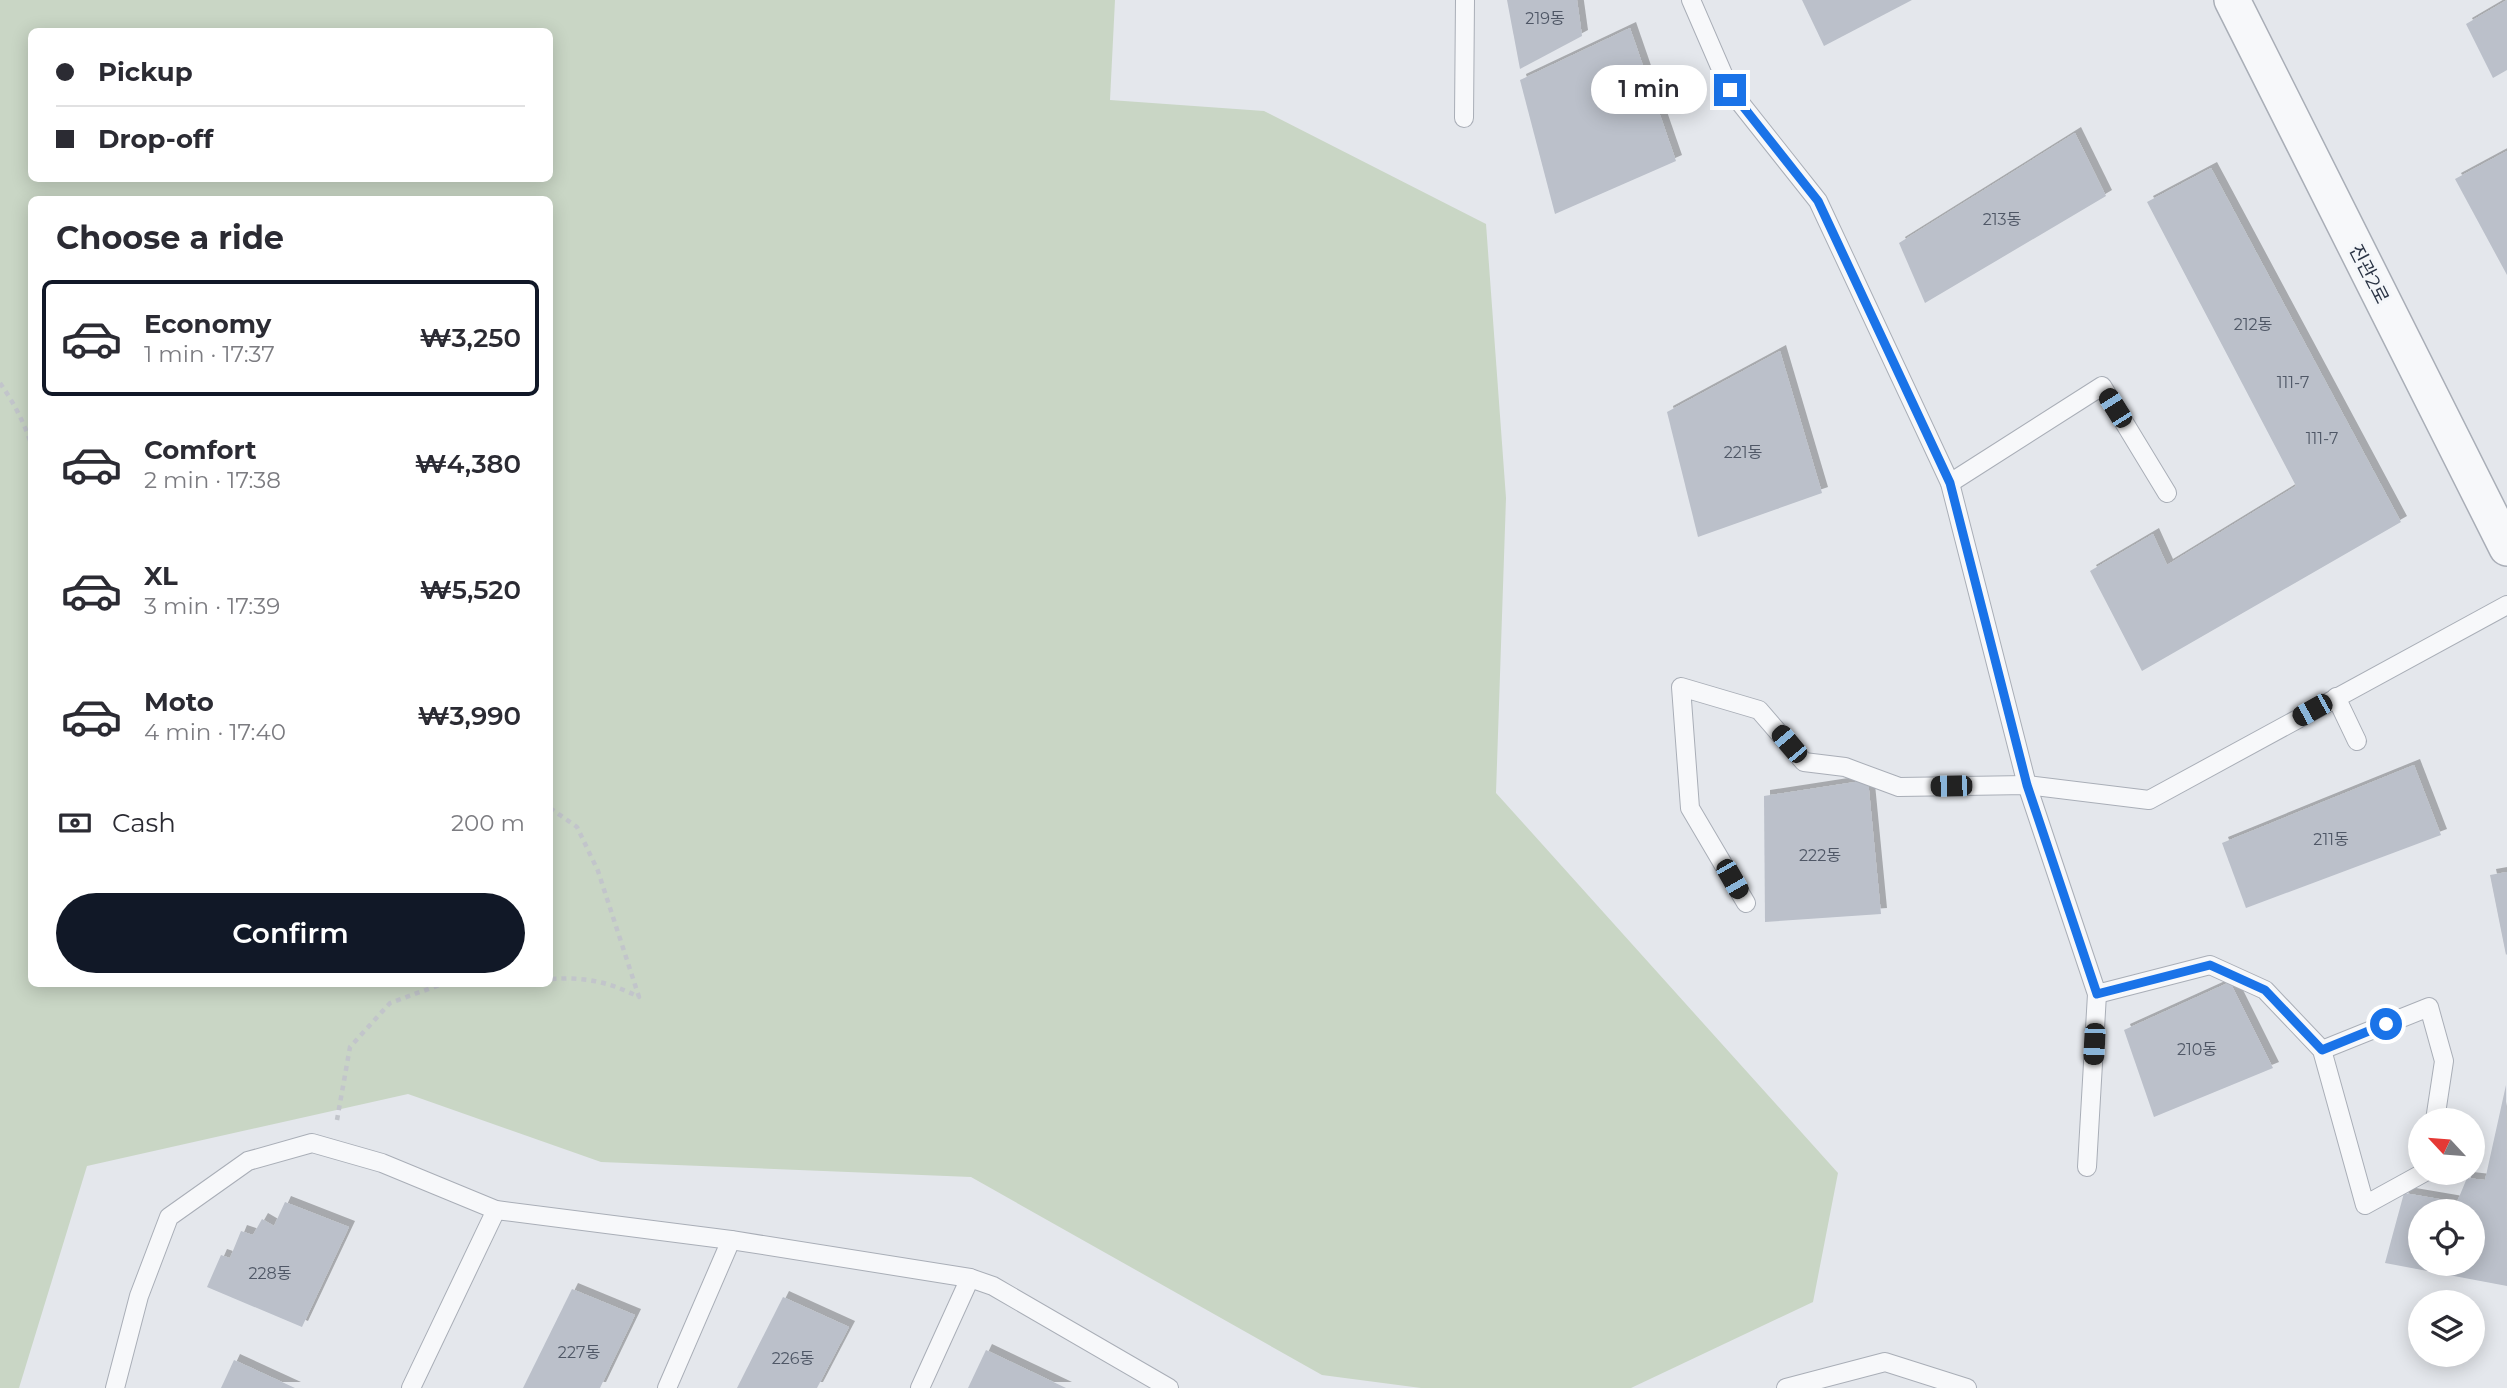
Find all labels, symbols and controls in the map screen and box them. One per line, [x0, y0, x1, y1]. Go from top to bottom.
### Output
house number: 219동 [1525, 9, 1565, 28]
text: Pickup [98, 56, 193, 88]
callout: 1 min [1590, 66, 1706, 114]
route end [1714, 74, 1746, 106]
text: 1 min [1618, 75, 1680, 103]
text: Drop-off [98, 123, 213, 155]
house number: 213동 [1983, 210, 2022, 229]
text: Choose a ride [56, 218, 284, 257]
street label: 진관2로 [2344, 241, 2394, 307]
icon: car [60, 307, 123, 370]
text: Economy [144, 308, 271, 340]
house number: 212동 [2234, 315, 2273, 334]
text: ₩3,250 [420, 322, 521, 354]
text: 1 min · 17:37 [144, 340, 275, 368]
house number: 111-7 [2277, 373, 2309, 392]
car [2095, 385, 2136, 431]
house number: 111-7 [2306, 429, 2338, 448]
icon: car [60, 433, 123, 496]
text: Comfort [144, 434, 256, 466]
house number: 221동 [1724, 443, 1763, 462]
text: ₩4,380 [415, 448, 521, 480]
text: 2 min · 17:38 [144, 466, 281, 494]
icon: car [60, 559, 123, 622]
text: XL [144, 560, 178, 592]
text: ₩5,520 [420, 574, 521, 606]
text: 3 min · 17:39 [144, 592, 280, 620]
icon: car [60, 685, 123, 748]
text: Moto [144, 686, 214, 718]
car [2289, 691, 2336, 729]
text: ₩3,990 [418, 700, 521, 732]
text: 4 min · 17:40 [144, 718, 286, 746]
car [1768, 721, 1811, 767]
car [1930, 775, 1973, 797]
icon: cash [56, 804, 94, 842]
text: Cash [112, 807, 176, 839]
text: 200 m [451, 809, 525, 837]
house number: 211동 [2313, 830, 2349, 849]
house number: 222동 [1799, 846, 1841, 865]
car [1713, 856, 1752, 902]
button: Confirm [56, 893, 525, 973]
route start [2370, 1008, 2402, 1040]
car [2083, 1022, 2106, 1066]
house number: 210동 [2177, 1040, 2217, 1059]
north arrow [2408, 1108, 2485, 1185]
map controls [2408, 1108, 2485, 1367]
button: locate [2408, 1199, 2485, 1276]
house number: 228동 [248, 1264, 292, 1283]
button: layers [2408, 1290, 2485, 1367]
house number: 227동 [558, 1343, 600, 1362]
house number: 226동 [772, 1349, 815, 1368]

